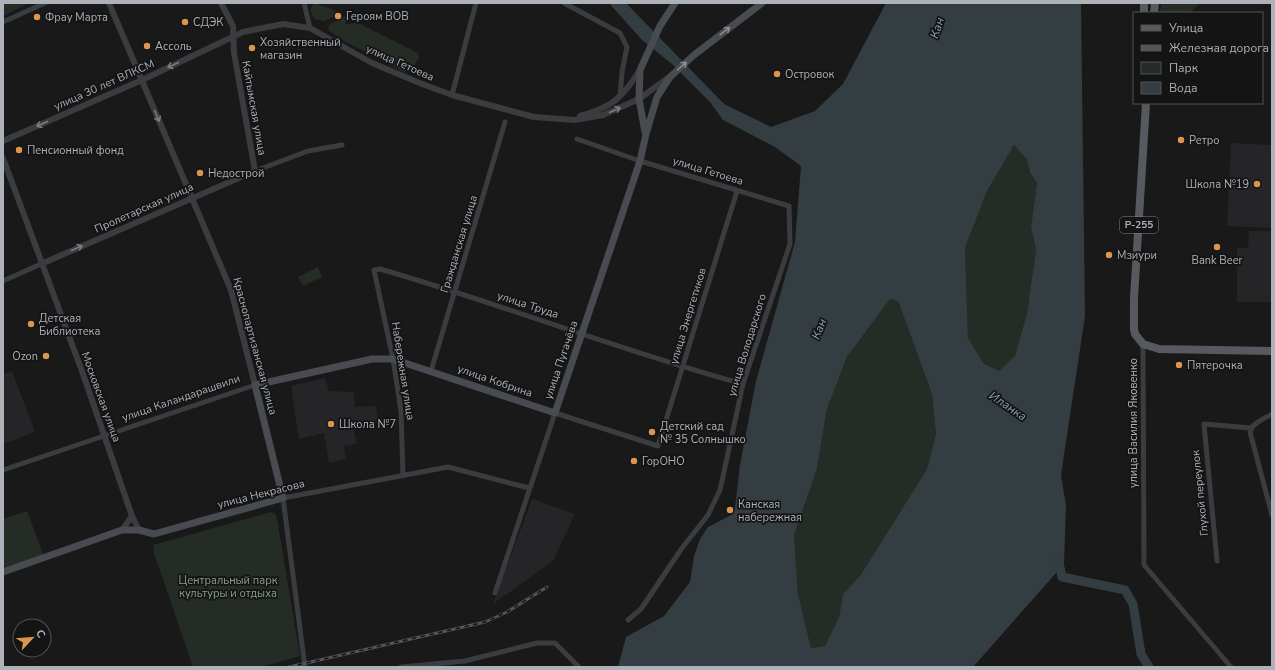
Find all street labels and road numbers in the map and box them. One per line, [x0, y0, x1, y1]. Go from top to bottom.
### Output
street label: улица Гетоева [364, 41, 437, 85]
street label: улица 30 лет ВЛКСМ [51, 56, 157, 114]
street label: Кайтымская улица [238, 59, 270, 157]
street label: улица Гетоева [671, 153, 745, 189]
street label: Пролетарская улица [92, 179, 196, 237]
street label: Гражданская улица [437, 193, 481, 295]
road number: Р-255 [1120, 217, 1158, 233]
street label: улица Энергетиков [666, 266, 710, 366]
street label: Краснопартизанская улица [229, 276, 281, 416]
street label: улица Труда [495, 288, 561, 322]
street label: улица Володарского [724, 292, 770, 398]
street label: улица Пугачёва [541, 319, 582, 401]
street label: Набережная улица [388, 321, 418, 421]
street label: Московская улица [78, 350, 124, 444]
street label: улица Василия Яковенко [1126, 358, 1141, 488]
street label: улица Кобрина [456, 361, 535, 401]
street label: улица Каландарашвили [120, 371, 242, 425]
street label: Глухой переулок [1188, 449, 1212, 537]
street label: улица Некрасова [216, 476, 306, 512]

